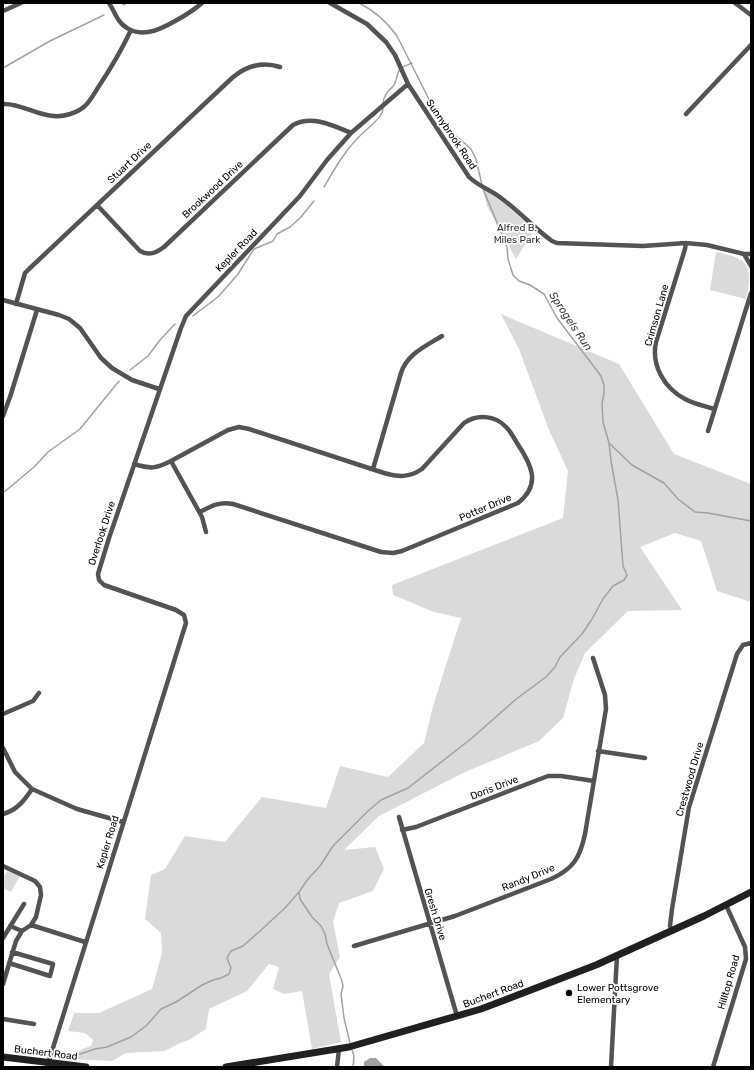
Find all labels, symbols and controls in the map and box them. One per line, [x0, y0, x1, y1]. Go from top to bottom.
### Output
street label: Sunnybrook Road [423, 97, 479, 172]
street label: Stuart Drive [105, 139, 155, 186]
street label: Brookwood Drive [180, 158, 246, 221]
park label: Alfred B. Miles Park [494, 222, 541, 246]
street label: Kepler Road [213, 227, 260, 275]
street label: Crimson Lane [642, 283, 672, 348]
water label: Sprogels Run [546, 289, 595, 353]
street label: Potter Drive [457, 491, 514, 524]
street label: Overlook Drive [86, 499, 118, 567]
street label: Crestwood Drive [674, 740, 706, 818]
street label: Doris Drive [469, 773, 520, 803]
street label: Kepler Road [94, 814, 122, 870]
street label: Randy Drive [500, 862, 557, 894]
street label: Gresh Drive [421, 887, 449, 942]
street label: Hilltop Road [715, 954, 742, 1011]
street label: Buchert Road [461, 977, 525, 1010]
place label: Lower Pottsgrove Elementary [577, 982, 659, 1006]
marker: Lower Pottsgrove Elementary [564, 988, 574, 998]
street label: Buchert Road [13, 1043, 78, 1063]

